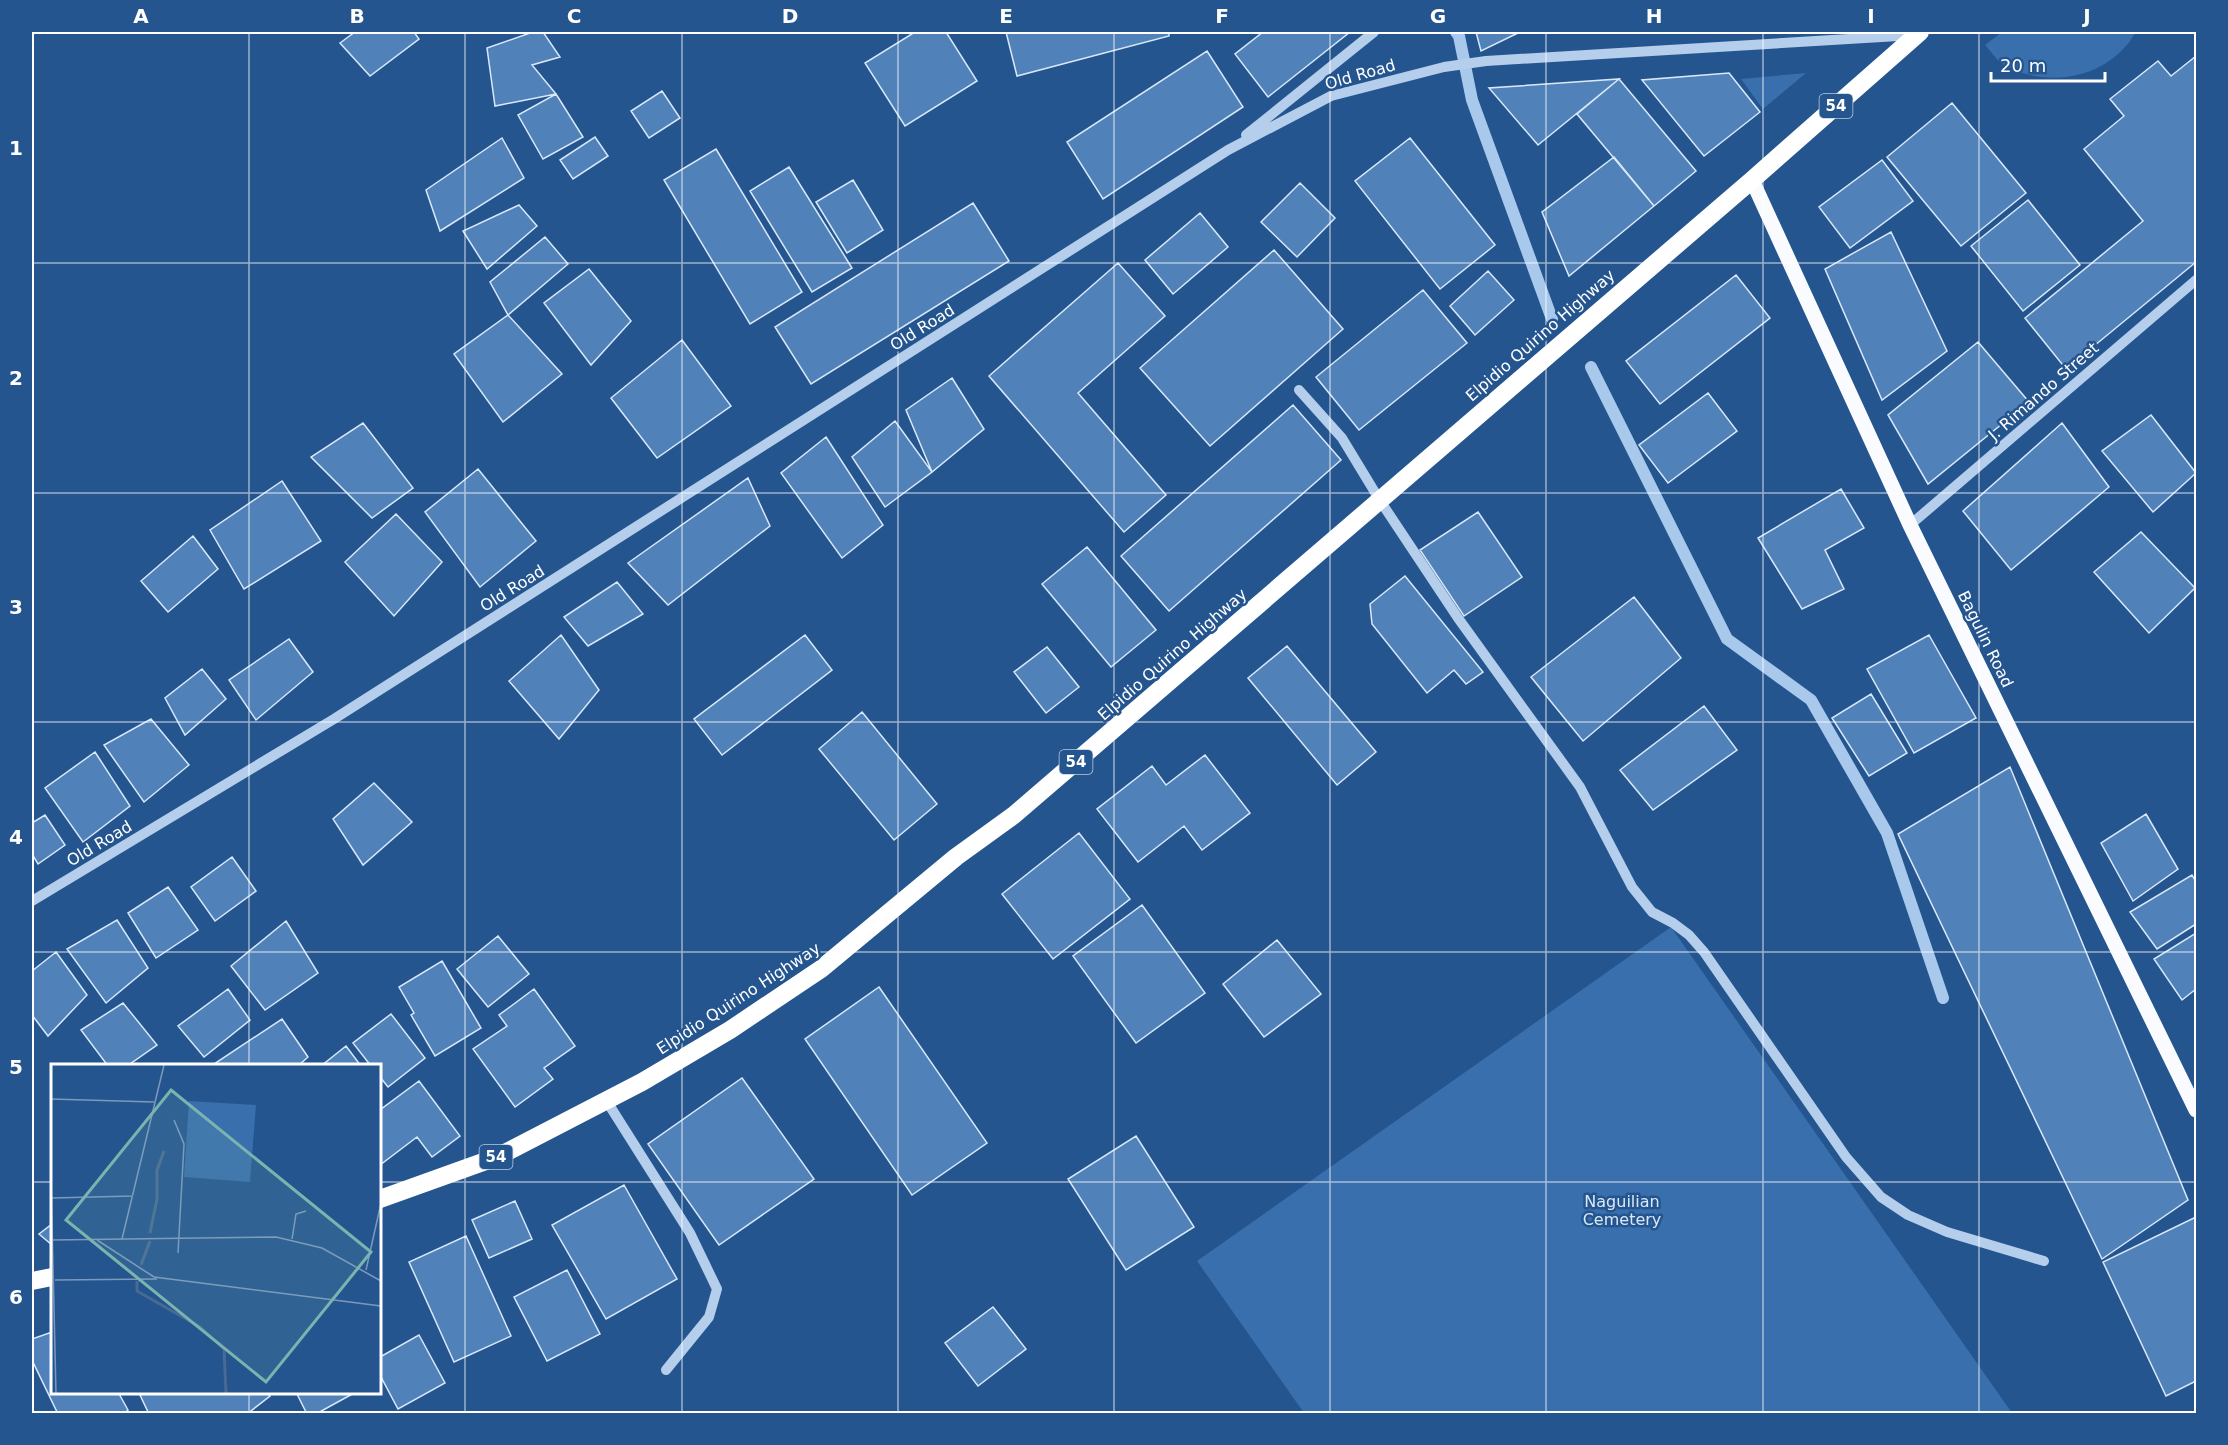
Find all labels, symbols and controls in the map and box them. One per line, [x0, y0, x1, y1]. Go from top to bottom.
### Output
text: A [133, 4, 149, 28]
text: B [349, 4, 365, 28]
text: C [567, 4, 581, 28]
text: D [782, 4, 798, 28]
text: E [999, 4, 1013, 28]
text: F [1215, 4, 1229, 28]
text: G [1430, 4, 1446, 28]
text: H [1646, 4, 1662, 28]
text: I [1867, 4, 1875, 28]
text: J [2081, 4, 2091, 28]
scale bar [1991, 45, 2105, 83]
street label: Old Road [1323, 55, 1398, 94]
text: 20 m [2000, 55, 2046, 76]
road number: 54 [1820, 94, 1852, 118]
text: 1 [9, 136, 23, 160]
street label: Elpidio Quirino Highway [1462, 266, 1619, 405]
street label: Old Road [887, 300, 958, 355]
street label: J. Rimando Street [1984, 338, 2102, 445]
text: 2 [9, 366, 23, 390]
street label: Old Road [477, 561, 548, 616]
street label: Elpidio Quirino Highway [1094, 585, 1251, 724]
street label: Bagulin Road [1954, 588, 2017, 691]
text: 3 [9, 595, 23, 619]
road number: 54 [1060, 750, 1092, 774]
street label: Old Road [63, 817, 135, 870]
text: 4 [9, 825, 23, 849]
street label: Elpidio Quirino Highway [653, 938, 824, 1058]
text: 5 [9, 1055, 23, 1079]
inset map [51, 1064, 381, 1394]
road number: 54 [480, 1145, 512, 1169]
park label: Naguilian Cemetery [1583, 1192, 1661, 1229]
text: 6 [9, 1285, 23, 1309]

